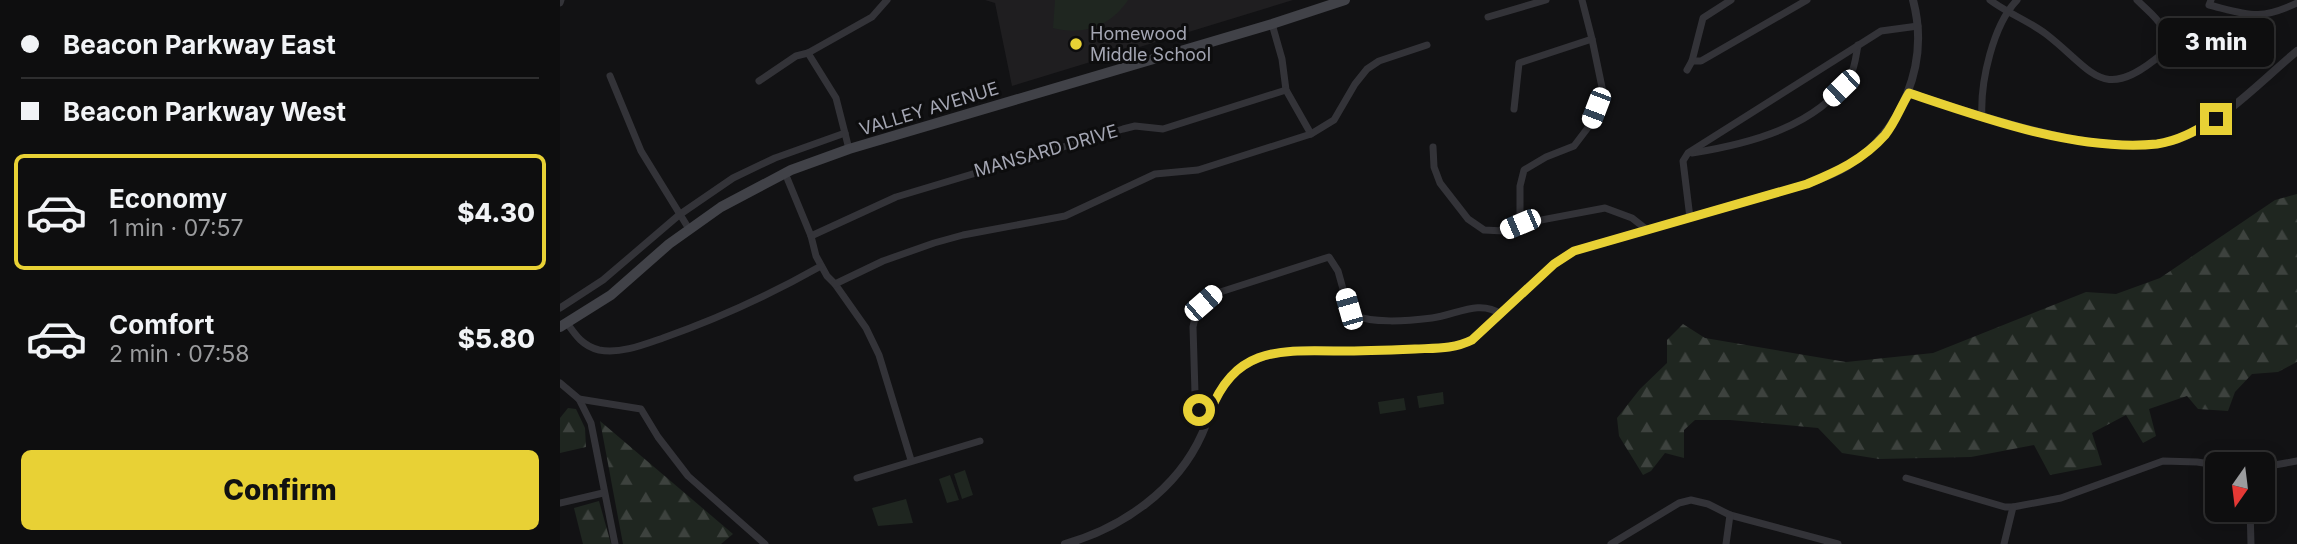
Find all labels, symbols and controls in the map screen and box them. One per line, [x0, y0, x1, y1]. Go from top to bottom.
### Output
callout: 3 min [2158, 18, 2274, 66]
place label: Homewood Middle School [1090, 23, 1211, 65]
text: 3 min [2185, 28, 2247, 56]
text: Beacon Parkway East [63, 29, 336, 60]
marker: Homewood Middle School [1068, 36, 1084, 52]
car [1819, 66, 1864, 110]
street label: VALLEY AVENUE [857, 77, 1001, 140]
car [1579, 85, 1614, 131]
text: Beacon Parkway West [63, 96, 346, 127]
route end [2200, 103, 2232, 135]
street label: MANSARD DRIVE [972, 120, 1120, 181]
icon: car [25, 181, 88, 244]
text: Economy [109, 183, 227, 214]
text: $4.30 [457, 197, 535, 228]
car [1497, 206, 1544, 242]
text: 1 min · 07:57 [109, 214, 244, 242]
car [1181, 281, 1226, 325]
car [1334, 286, 1365, 332]
icon: car [25, 307, 88, 370]
text: Comfort [109, 309, 214, 340]
text: $5.80 [458, 323, 535, 354]
text: 2 min · 07:58 [109, 340, 250, 368]
route start [1183, 394, 1215, 426]
button: Confirm [21, 450, 539, 530]
north arrow [2205, 452, 2275, 522]
map controls [2205, 452, 2275, 522]

